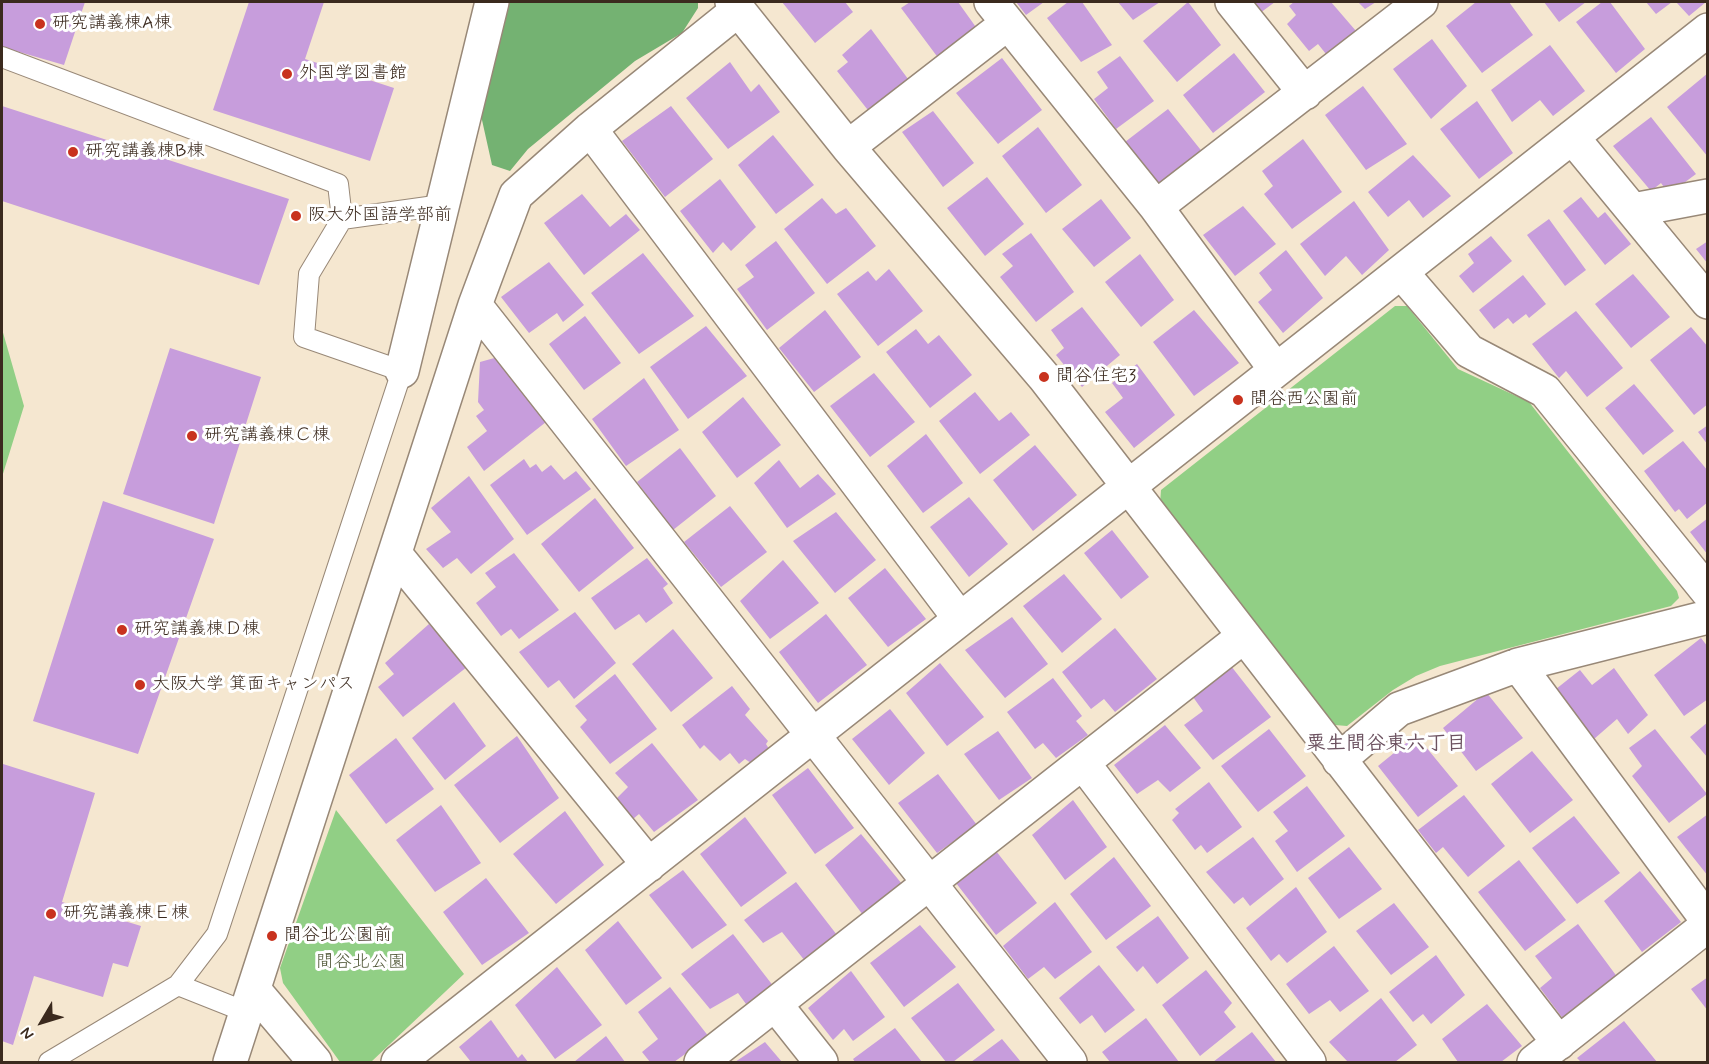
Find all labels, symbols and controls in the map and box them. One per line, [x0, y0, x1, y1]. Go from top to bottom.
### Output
place label: 研究講義棟A棟 [52, 13, 172, 35]
marker: 研究講義棟A棟 [33, 17, 47, 31]
place label: 外国学図書館 [299, 63, 407, 85]
marker: 外国学図書館 [280, 67, 294, 81]
place label: 研究講義棟B棟 [85, 141, 204, 163]
marker: 研究講義棟B棟 [66, 145, 80, 159]
place label: 阪大外国語学部前 [308, 205, 452, 227]
marker: 阪大外国語学部前 [289, 209, 303, 223]
place label: 間谷住宅3 [1056, 366, 1136, 388]
marker: 間谷住宅3 [1037, 370, 1051, 384]
place label: 間谷西公園前 [1250, 389, 1358, 411]
marker: 間谷西公園前 [1231, 393, 1245, 407]
place label: 研究講義棟Ｃ棟 [204, 425, 330, 447]
marker: 研究講義棟Ｃ棟 [185, 429, 199, 443]
place label: 研究講義棟Ｄ棟 [134, 619, 260, 641]
marker: 研究講義棟Ｄ棟 [115, 623, 129, 637]
place label: 大阪大学 箕面キャンパス [152, 674, 355, 696]
marker: 大阪大学 箕面キャンパス [133, 678, 147, 692]
district label: 粟生間谷東六丁目 [1306, 733, 1466, 757]
place label: 研究講義棟Ｅ棟 [63, 903, 189, 925]
marker: 研究講義棟Ｅ棟 [44, 907, 58, 921]
place label: 間谷北公園前 [284, 925, 392, 947]
marker: 間谷北公園前 [265, 929, 279, 943]
park label: 間谷北公園 [316, 952, 406, 974]
north arrow [12, 992, 72, 1052]
text: N [16, 1023, 39, 1044]

